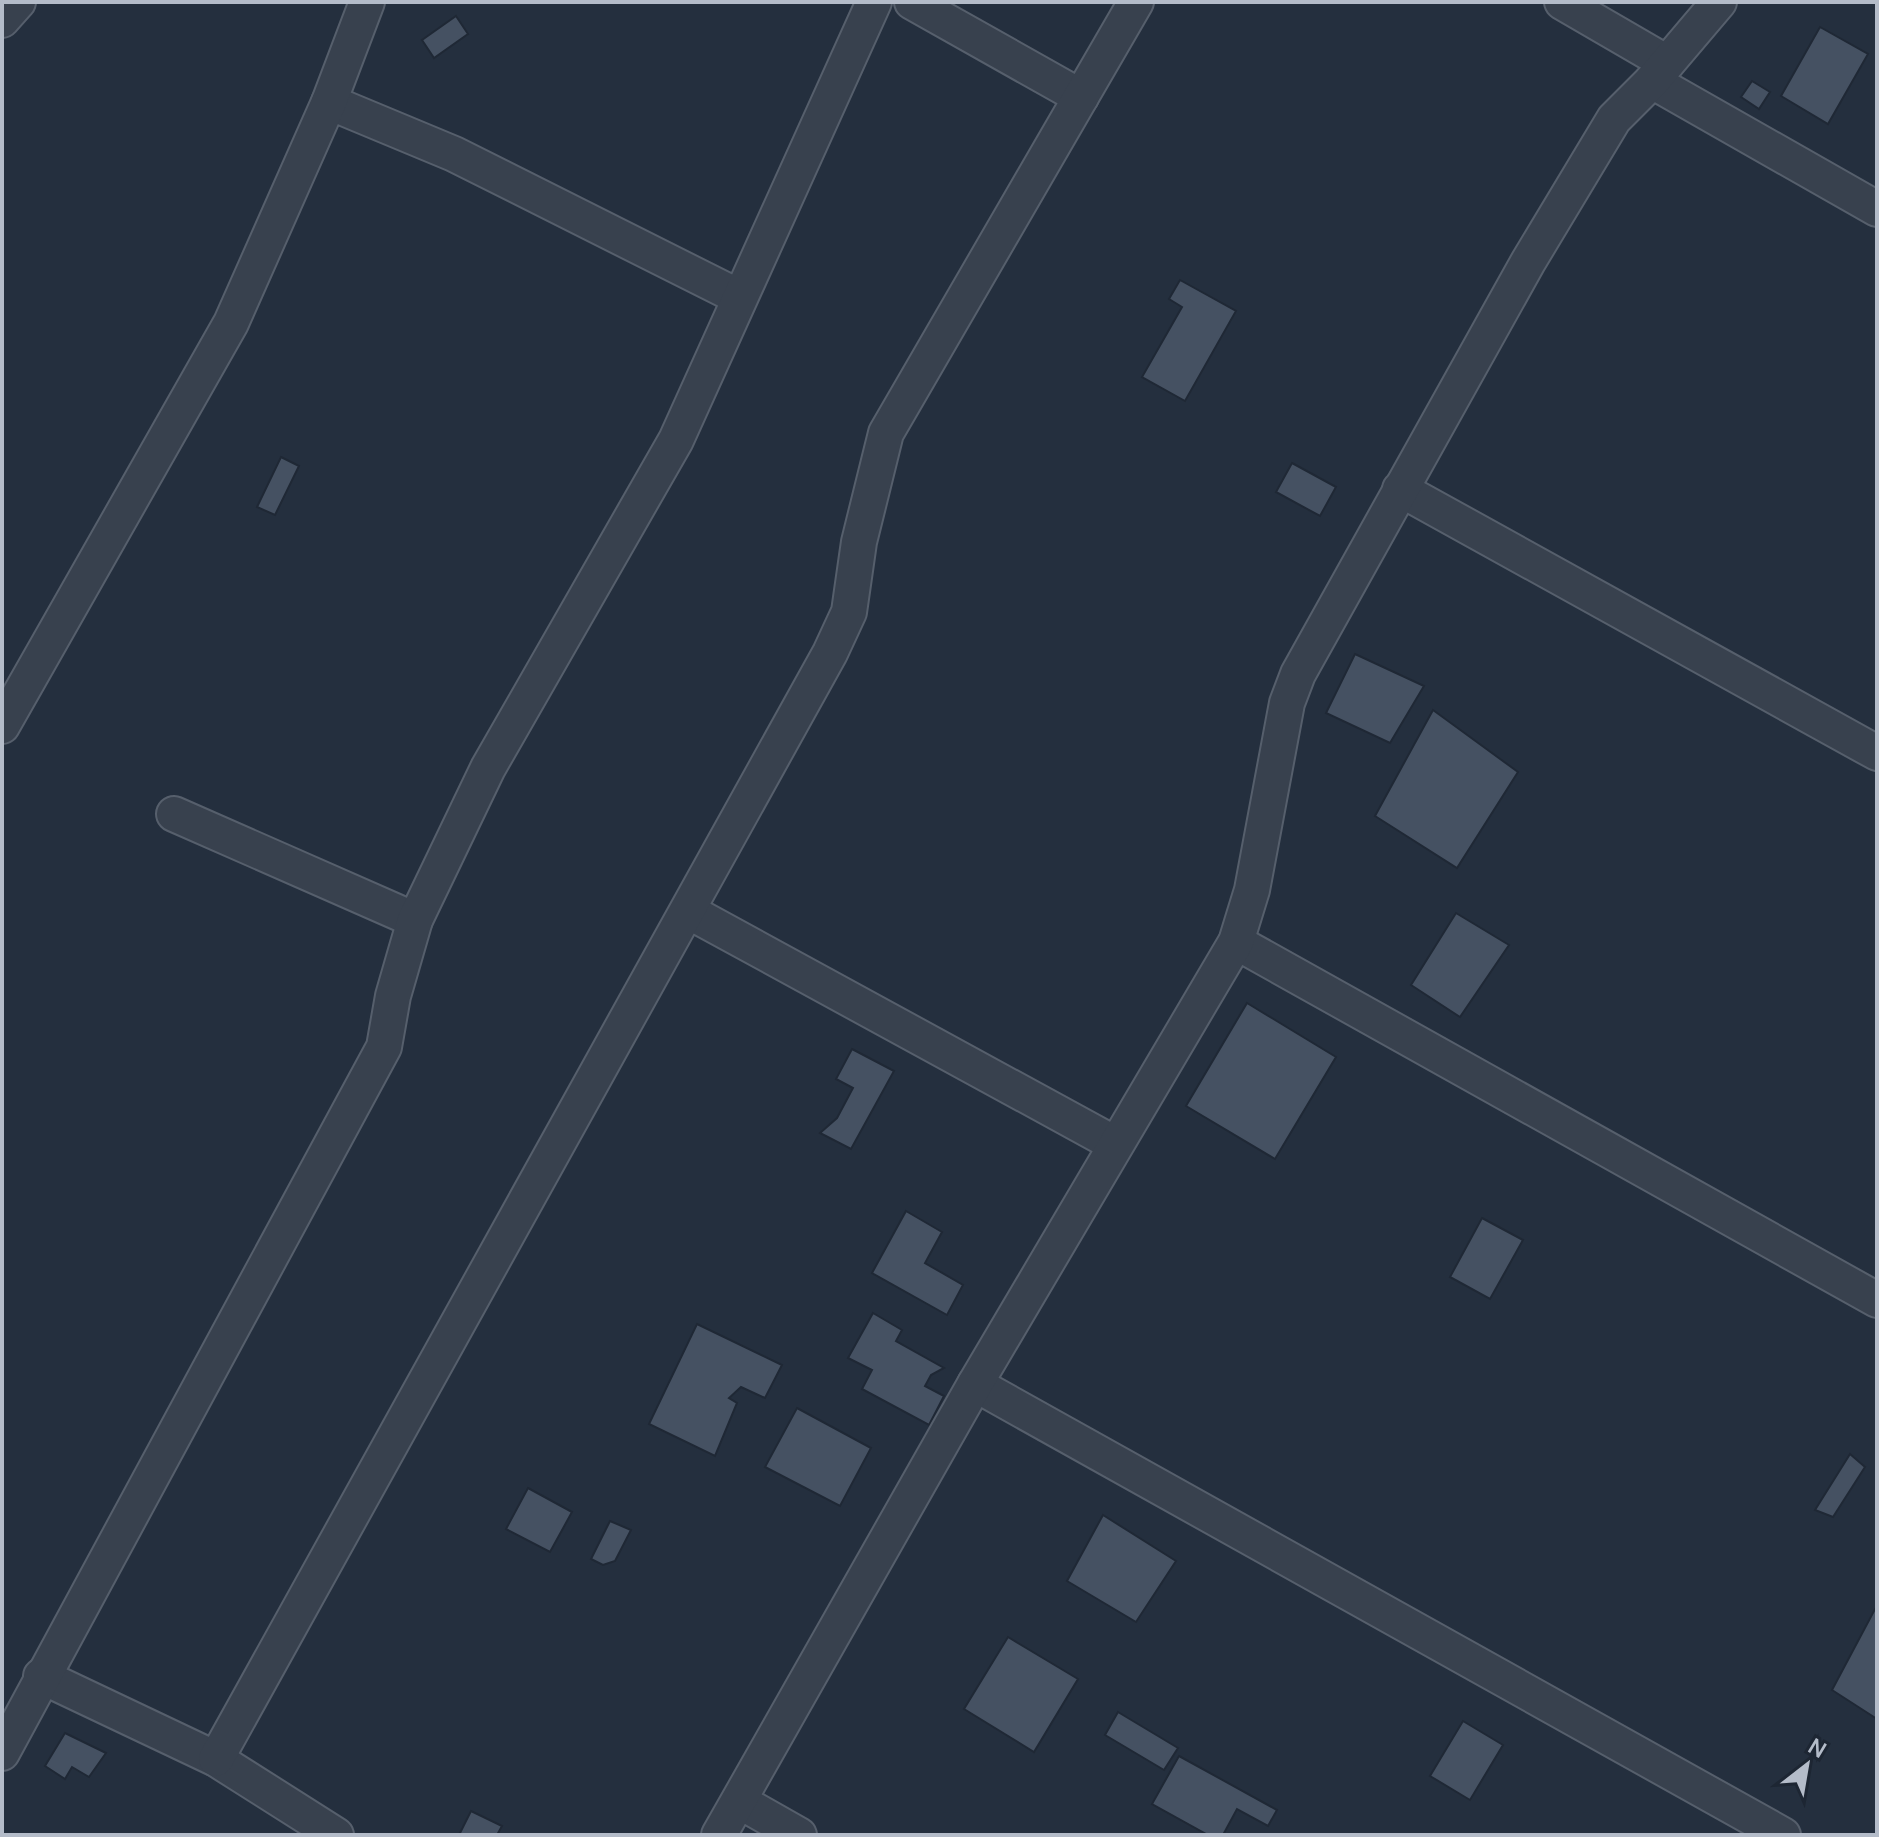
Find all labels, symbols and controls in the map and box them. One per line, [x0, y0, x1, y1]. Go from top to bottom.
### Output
north arrow [1767, 1725, 1847, 1805]
text: N [1803, 1731, 1832, 1765]

